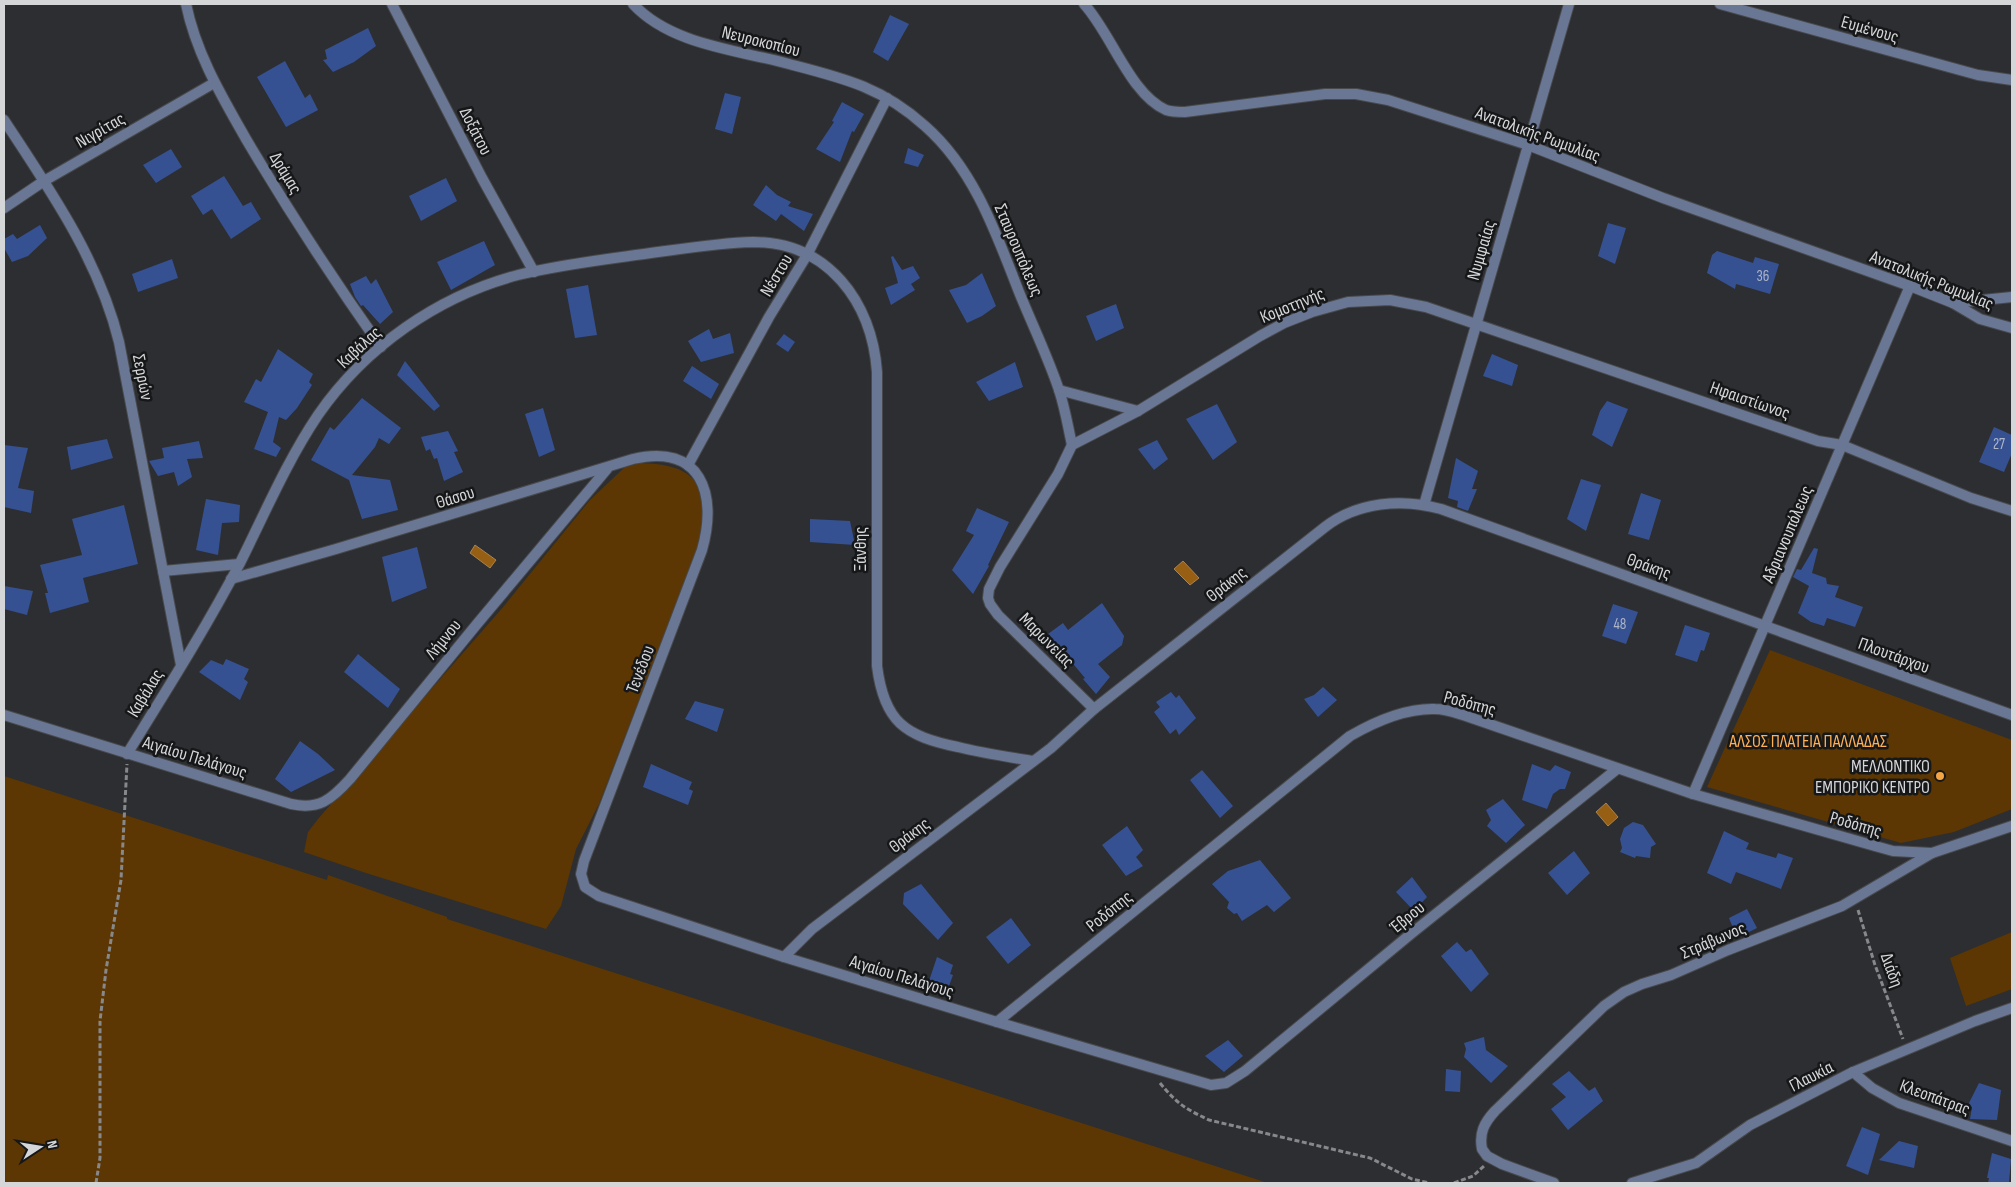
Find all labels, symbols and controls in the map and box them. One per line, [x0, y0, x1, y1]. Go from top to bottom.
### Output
street label: Ευμένους [1839, 11, 1901, 48]
street label: Νευροκοπίου [719, 22, 802, 61]
street label: Ανατολικής Ρωμυλίας [1472, 102, 1603, 167]
street label: Δοξάτου [455, 104, 496, 158]
street label: Νιγρίτας [72, 108, 129, 153]
street label: Δράμας [265, 149, 306, 198]
street label: Σταυρουπόλεως [990, 201, 1047, 300]
street label: Νυμφαίας [1463, 218, 1500, 283]
street label: Ανατολικής Ρωμυλίας [1866, 246, 1997, 315]
street label: Νέστου [756, 250, 797, 300]
house number: 36 [1757, 267, 1769, 286]
street label: Κομοτηνής [1257, 283, 1327, 328]
street label: Καβάλας [333, 322, 386, 373]
street label: Σερρών [128, 352, 157, 402]
street label: Ηφαιστίωνος [1707, 377, 1793, 424]
house number: 27 [1993, 435, 2005, 454]
street label: Θάσου [433, 482, 477, 513]
street label: Αδριανουπόλεως [1757, 482, 1817, 587]
street label: Ξάνθης [850, 527, 871, 571]
street label: Θράκης [1624, 549, 1674, 584]
street label: Θράκης [1202, 562, 1251, 607]
street label: Μαρωνείας [1015, 608, 1079, 672]
street label: Λήμνου [420, 615, 466, 664]
house number: 48 [1614, 615, 1626, 634]
street label: Πλουτάρχου [1855, 633, 1932, 678]
street label: Τενέδου [622, 642, 659, 696]
street label: Καβάλας [123, 665, 168, 721]
street label: Ροδόπης [1441, 686, 1498, 721]
street label: Αιγαίου Πελάγους [139, 731, 249, 783]
park label: ΑΛΣΟΣ ΠΛΑΤΕΙΑ ΠΑΛΛΑΔΑΣ [1728, 731, 1887, 752]
place label: ΜΕΛΛΟΝΤΙΚΟ ΕΜΠΟΡΙΚΟ ΚΕΝΤΡΟ [1815, 756, 1930, 798]
marker: ΜΕΛΛΟΝΤΙΚΟ ΕΜΠΟΡΙΚΟ ΚΕΝΤΡΟ [1934, 770, 1946, 782]
street label: Ροδόπης [1827, 807, 1884, 842]
street label: Θράκης [885, 813, 934, 858]
street label: Ροδόπης [1082, 886, 1137, 936]
street label: Έβρου [1385, 897, 1429, 938]
street label: Στράβωνος [1678, 917, 1749, 964]
street label: Αιγαίου Πελάγους [846, 950, 956, 1002]
street label: Διάδη [1876, 950, 1907, 990]
street label: Γλαυκία [1786, 1056, 1837, 1096]
street label: Κλεοπάτρας [1897, 1075, 1973, 1120]
north arrow [15, 1122, 65, 1172]
text: N [43, 1139, 61, 1150]

